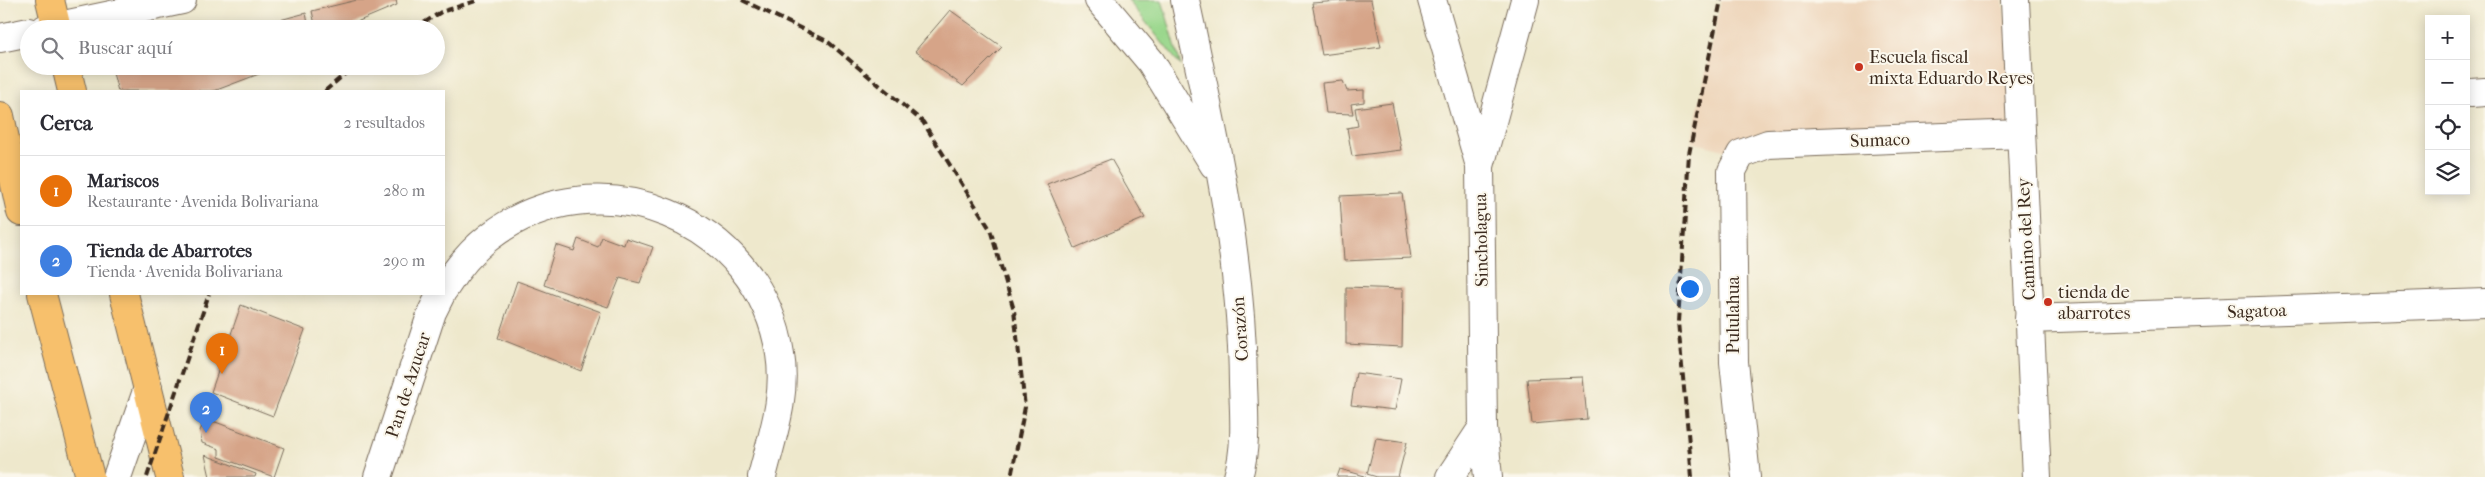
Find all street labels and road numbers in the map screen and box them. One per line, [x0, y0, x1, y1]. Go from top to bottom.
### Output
street label: Sumaco [1850, 129, 1910, 152]
street label: Camino del Rey [2013, 176, 2040, 301]
street label: Sincholagua [1470, 192, 1493, 287]
street label: Pululahua [1723, 275, 1744, 354]
street label: Corazón [1228, 296, 1253, 362]
street label: Sagatoa [2227, 300, 2288, 323]
street label: Pan de Azucar [382, 329, 435, 440]

